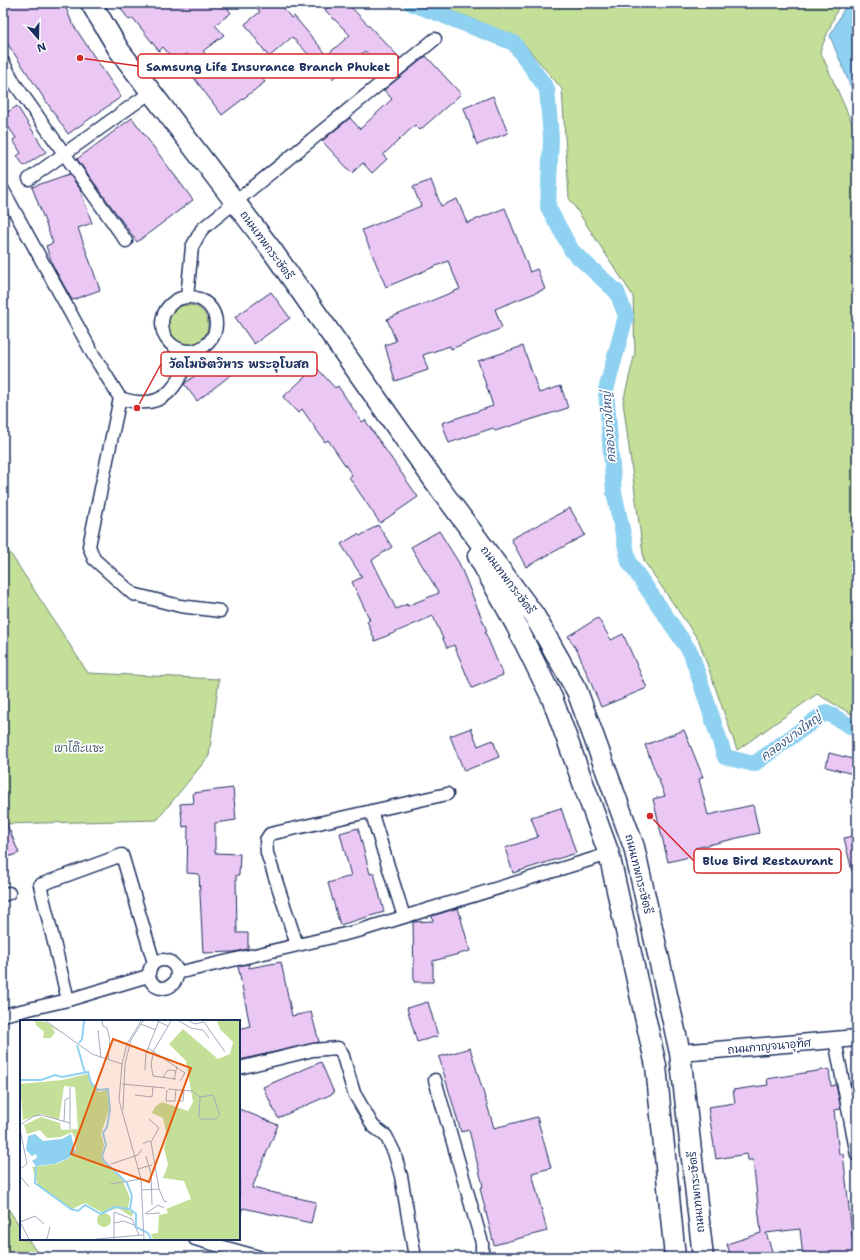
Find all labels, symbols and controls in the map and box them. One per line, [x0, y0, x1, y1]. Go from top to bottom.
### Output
north arrow [18, 18, 58, 58]
text: N [34, 38, 48, 56]
callout: Samsung Life Insurance Branch Phuket [138, 54, 398, 78]
text: Samsung Life Insurance Branch Phuket [146, 59, 390, 75]
street label: ถนนเทพกระษัตรี [237, 208, 297, 283]
callout: วัดโฆษิตวิหาร พระอุโบสถ [161, 352, 317, 376]
text: วัดโฆษิตวิหาร พระอุโบสถ [169, 356, 309, 373]
water label: คลองบางใหญ่ [598, 389, 619, 463]
street label: ถนนเทพกระษัตรี [477, 543, 538, 618]
water label: คลองบางใหญ่ [757, 708, 826, 764]
park label: เขาโต๊ะแซะ [54, 740, 104, 756]
street label: ถนนเทพกระษัตรี [621, 833, 656, 916]
callout: Blue Bird Restaurant [694, 849, 841, 873]
text: Blue Bird Restaurant [703, 853, 834, 869]
inset map [20, 1020, 240, 1240]
street label: ถนนกาญจนาอุทิศ [727, 1035, 812, 1059]
street label: ถนนเทพกระษัตรี [685, 1150, 708, 1233]

